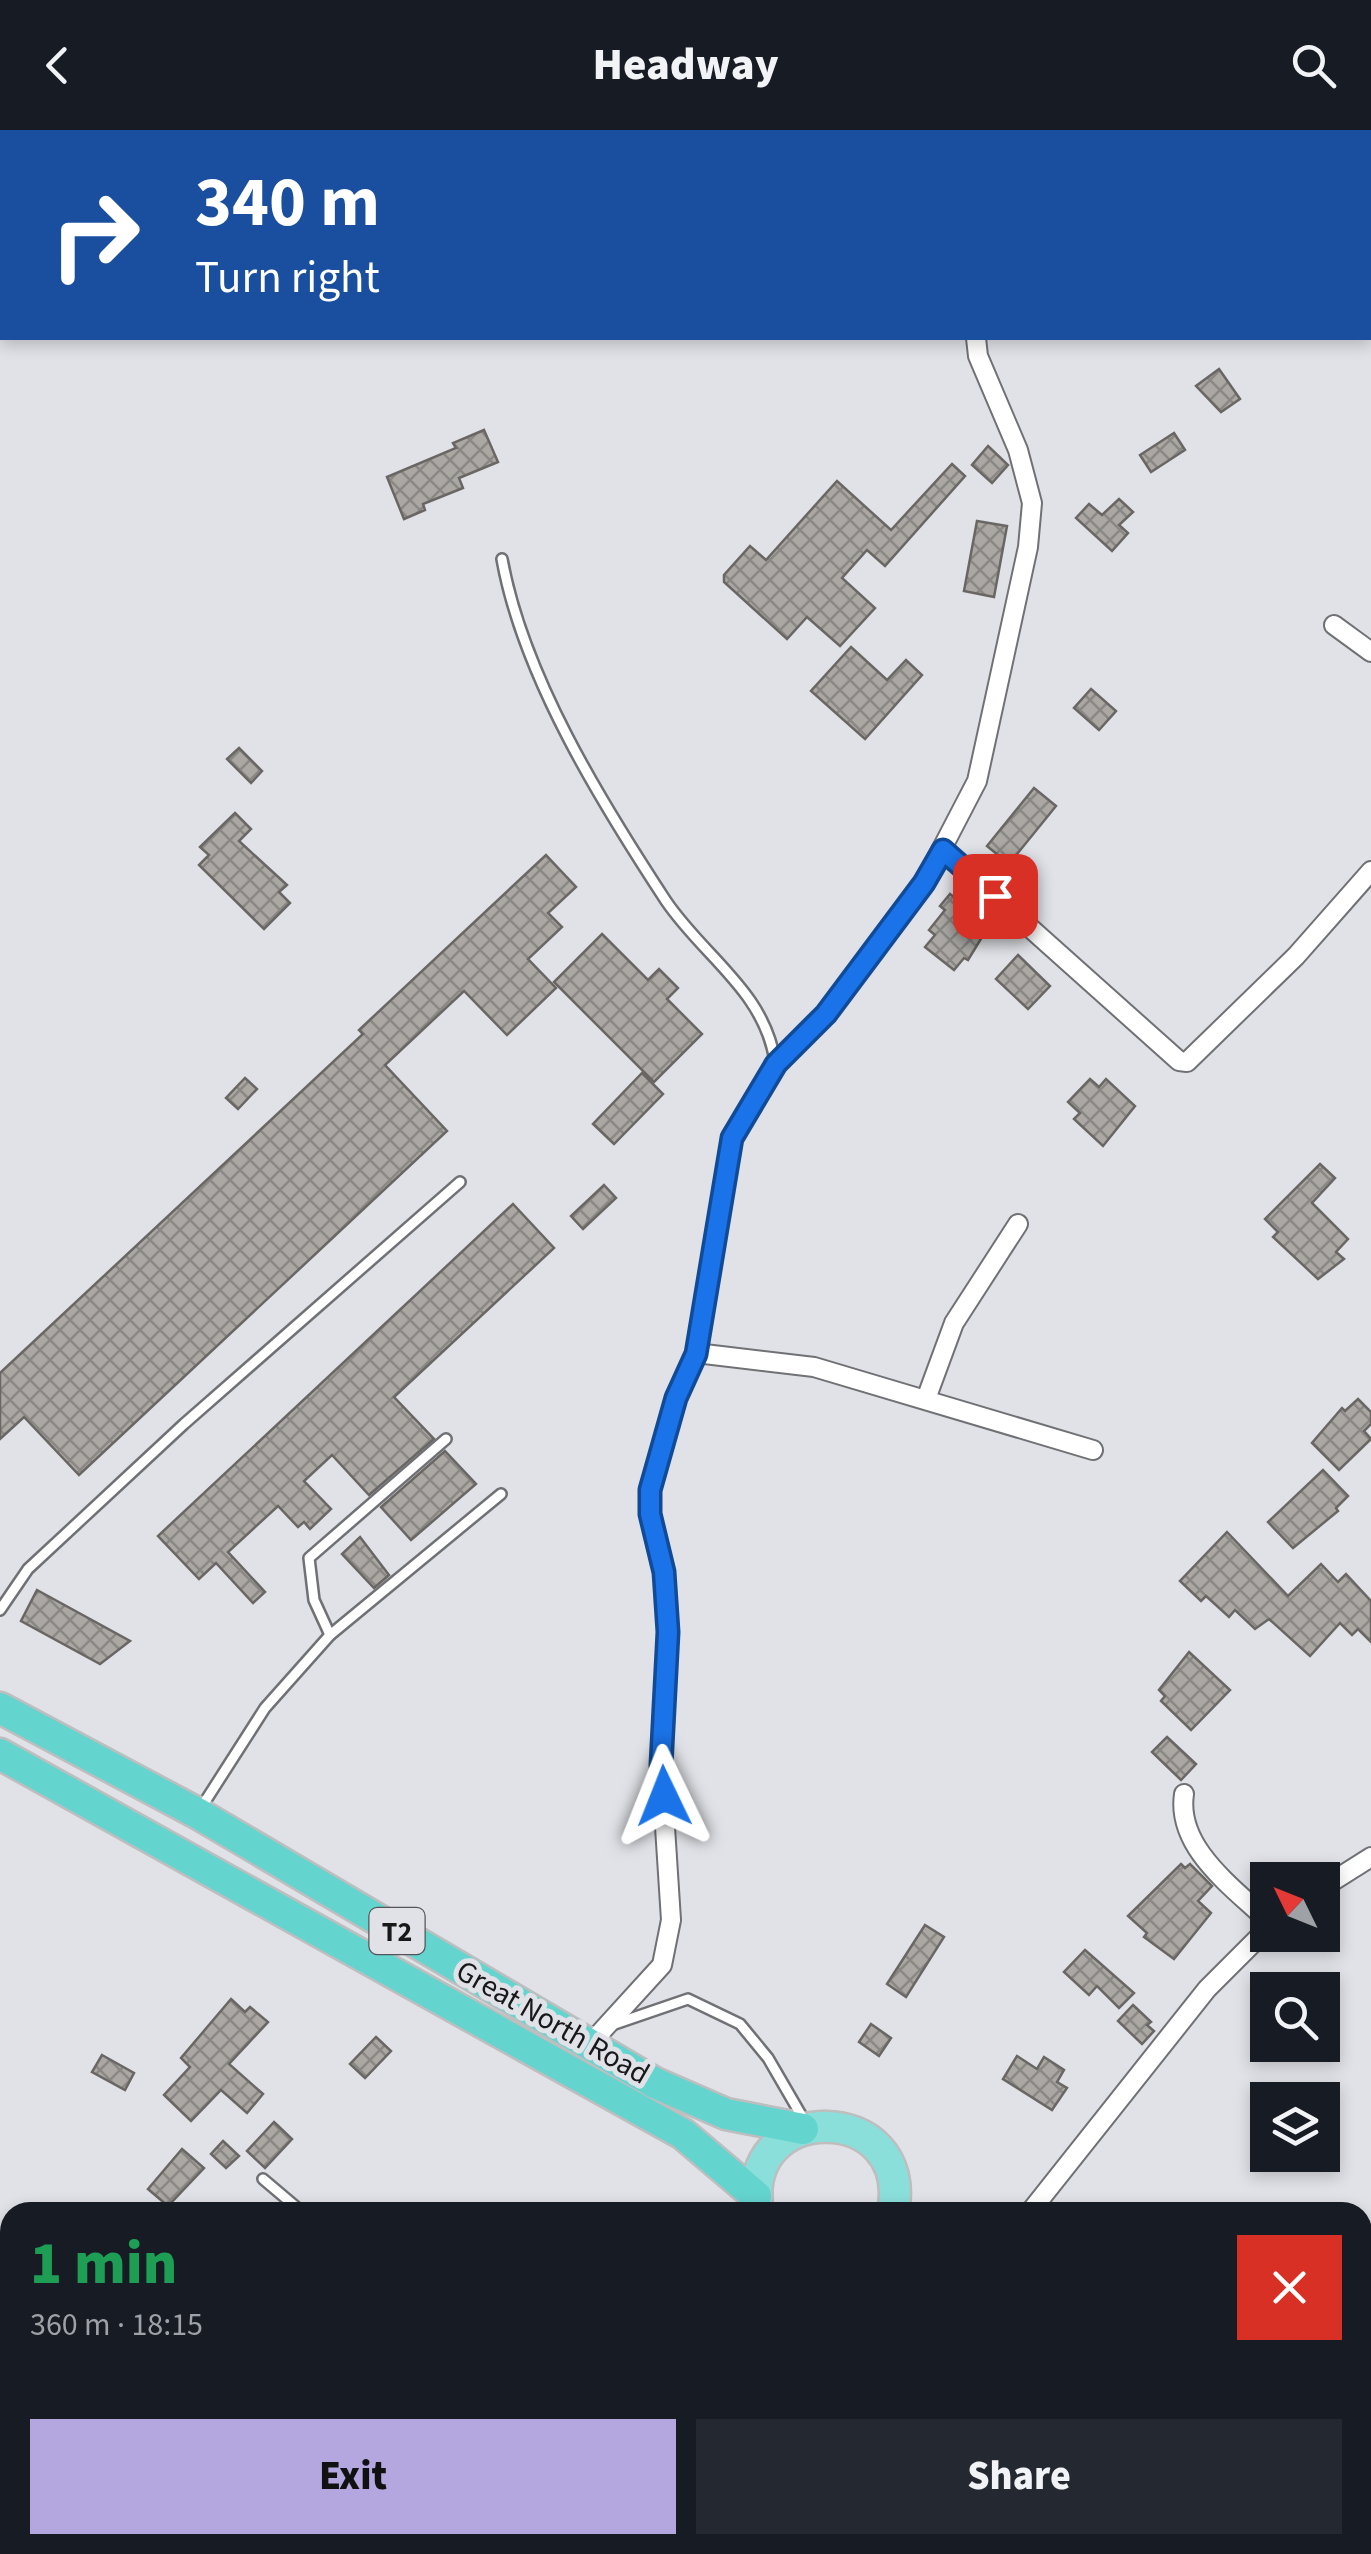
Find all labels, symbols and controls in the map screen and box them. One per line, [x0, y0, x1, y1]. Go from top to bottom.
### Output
text: Headway [592, 33, 779, 97]
icon: back [30, 38, 85, 93]
icon: search [1286, 38, 1341, 93]
text: 340 m [195, 153, 380, 253]
icon: right [30, 170, 160, 300]
text: Turn right [195, 246, 380, 310]
pin [953, 854, 1038, 939]
icon: arrive [968, 869, 1023, 924]
position arrow [612, 1744, 716, 1848]
north arrow [1250, 1862, 1340, 1952]
map controls [1250, 1862, 1340, 2172]
road number: T2 [370, 1908, 424, 1954]
street label: Great North Road [448, 1950, 657, 2095]
button: search [1250, 1972, 1340, 2062]
button: layers [1250, 2082, 1340, 2172]
text: 1 min [30, 2222, 177, 2307]
button: close [1237, 2235, 1342, 2340]
text: 360 m · 18:15 [30, 2302, 203, 2348]
button: Exit [30, 2419, 676, 2534]
button: Share [696, 2419, 1342, 2534]

